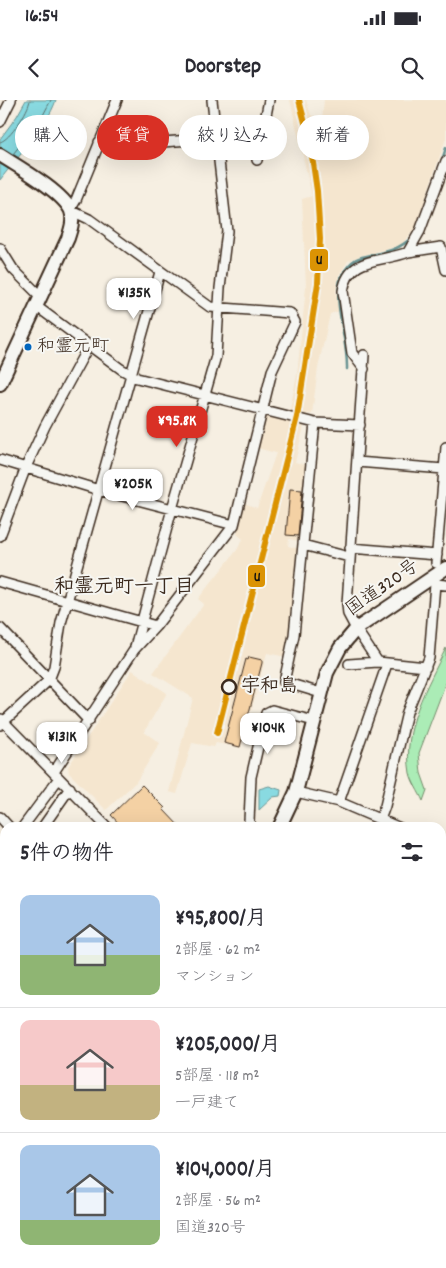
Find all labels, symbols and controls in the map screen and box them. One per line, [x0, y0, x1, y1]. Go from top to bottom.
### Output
text: 16:54 [25, 4, 58, 31]
text: Doorstep [185, 52, 261, 83]
icon: back [20, 54, 48, 82]
icon: search [398, 54, 426, 82]
chip: 購入 [15, 115, 87, 160]
chip: 賃貸 [97, 115, 169, 160]
chip: 絞り込み [179, 115, 287, 160]
chip: 新着 [297, 115, 369, 160]
line badge: U [309, 248, 329, 272]
text: U [316, 251, 323, 271]
pin: ¥135K [99, 278, 169, 320]
text: ¥135K [117, 282, 151, 305]
place label: 和霊元町 [37, 335, 109, 360]
marker: 和霊元町 [23, 342, 33, 352]
pin: ¥95.8K [136, 406, 218, 448]
text: ¥95.8K [158, 410, 196, 433]
pin: ¥205K [98, 468, 168, 511]
text: ¥205K [114, 473, 152, 496]
street label: 国道320号 [341, 554, 425, 624]
line badge: U [247, 564, 266, 588]
text: U [254, 568, 261, 588]
district label: 和霊元町一丁目 [54, 574, 194, 602]
place label: 宇和島 [241, 674, 298, 701]
marker: 宇和島 [221, 679, 237, 695]
pin: ¥104K [233, 712, 303, 755]
text: ¥104K [251, 717, 285, 740]
pin: ¥131K [27, 722, 97, 764]
text: ¥131K [47, 726, 77, 749]
icon: filters [398, 838, 426, 866]
text: 5件の物件 [20, 840, 114, 870]
text: ¥95,800/月 [175, 905, 267, 935]
icon: home [60, 915, 120, 975]
text: 2部屋 · 62 m² [175, 939, 260, 962]
text: マンション [175, 966, 254, 989]
text: ¥205,000/月 [175, 1031, 281, 1061]
icon: home [60, 1040, 120, 1100]
text: 5部屋 · 118 m² [175, 1065, 259, 1088]
text: 一戸建て [175, 1092, 239, 1115]
text: ¥104,000/月 [175, 1156, 275, 1186]
icon: home [60, 1165, 120, 1225]
text: 2部屋 · 56 m² [175, 1190, 261, 1213]
text: 国道320号 [175, 1217, 246, 1240]

